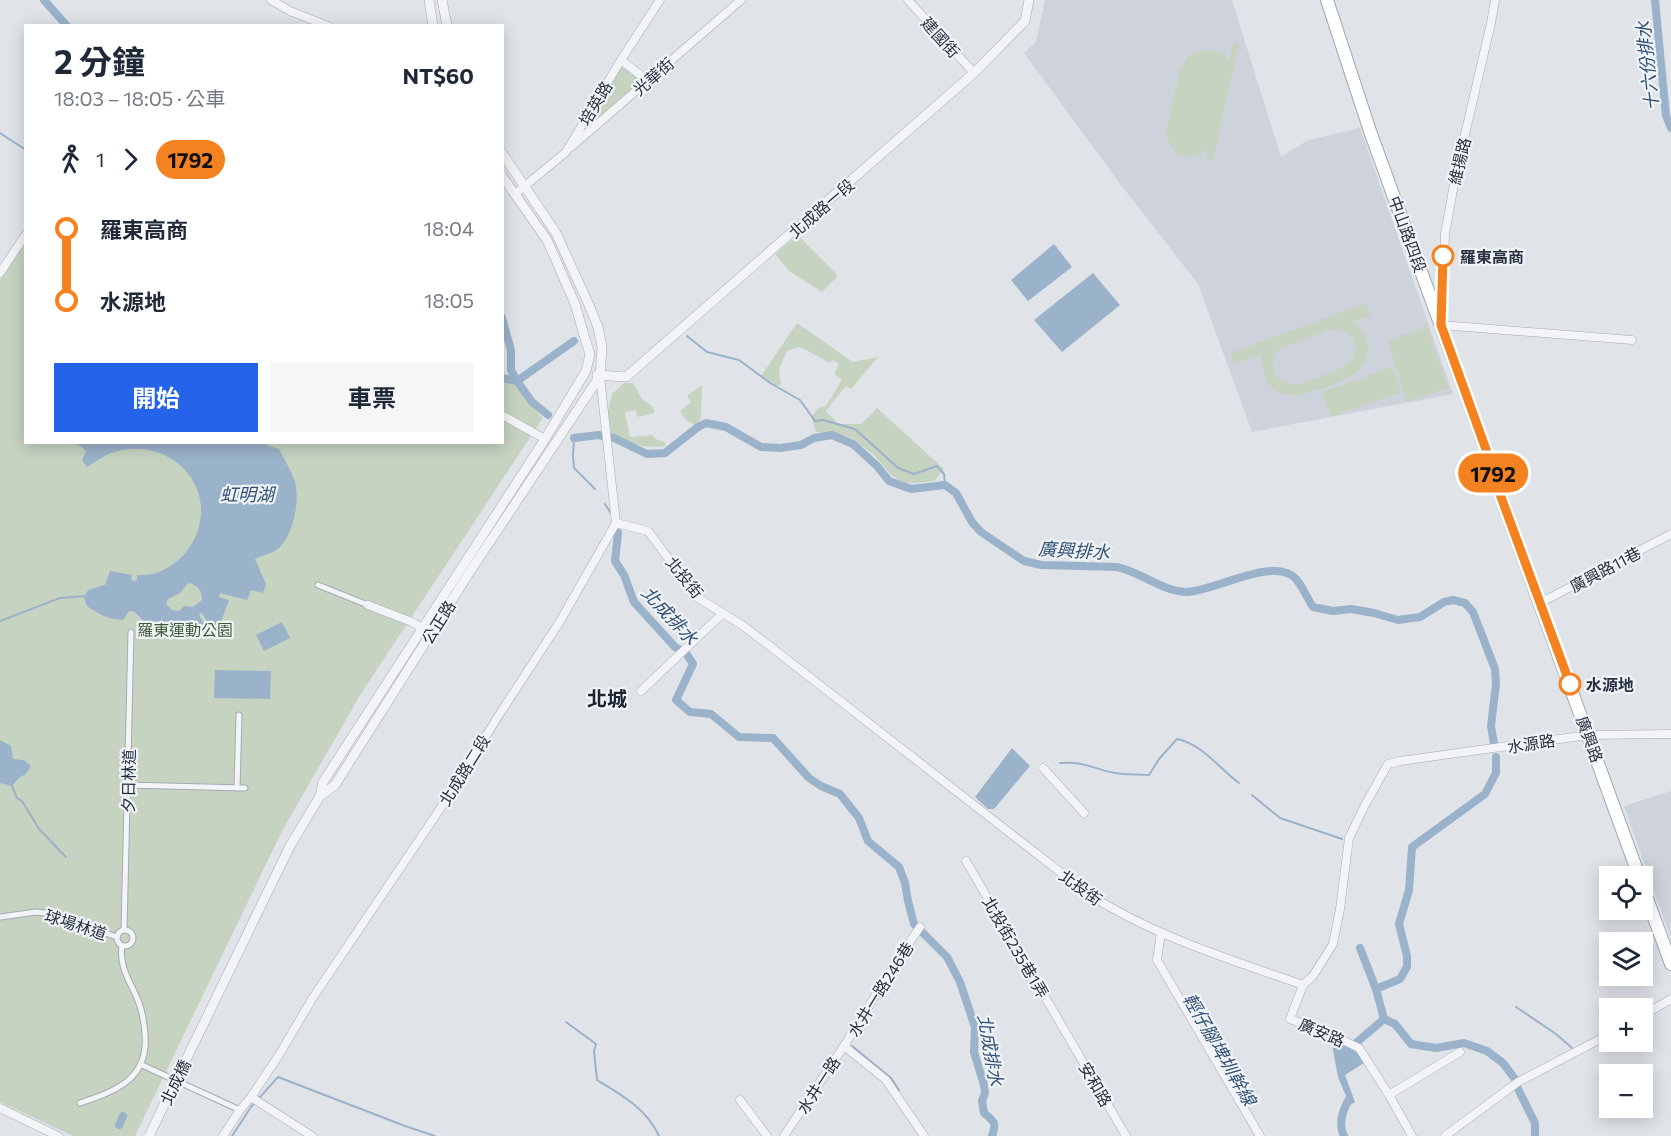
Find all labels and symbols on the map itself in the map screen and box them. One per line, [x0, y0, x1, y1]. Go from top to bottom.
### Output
street label: 建國街 [918, 13, 964, 61]
water label: 十六份排水 [1631, 19, 1663, 112]
street label: 光華街 [629, 53, 677, 99]
street label: 培英路 [574, 78, 616, 128]
street label: 維揚路 [1444, 135, 1474, 187]
street label: 北成路一段 [785, 175, 857, 241]
street label: 中山路四段 [1385, 193, 1431, 275]
marker: 羅東高商 [1432, 245, 1454, 267]
place label: 羅東高商 [1460, 247, 1524, 266]
line badge: 1792 [1451, 454, 1535, 492]
water label: 虹明湖 [220, 483, 277, 505]
water label: 廣興排水 [1037, 537, 1112, 563]
street label: 廣興路11巷 [1566, 542, 1644, 596]
street label: 北投街 [663, 552, 707, 602]
water label: 北成排水 [637, 581, 703, 650]
street label: 公正路 [417, 597, 459, 647]
park label: 羅東運動公園 [137, 620, 233, 639]
marker: 水源地 [1559, 673, 1581, 695]
place label: 水源地 [1586, 675, 1634, 694]
district label: 北城 [587, 686, 627, 710]
street label: 廣興路 [1573, 713, 1607, 765]
street label: 水源路 [1506, 730, 1556, 756]
street label: 北成路二段 [435, 731, 493, 809]
street label: 夕日林道 [118, 749, 138, 813]
street label: 北投街 [1056, 865, 1106, 909]
street label: 北投街235巷1弄 [979, 893, 1053, 1001]
street label: 球場林道 [43, 905, 109, 943]
street label: 水井一路246巷 [843, 938, 917, 1040]
water label: 輕仔腳埤圳幹線 [1179, 989, 1262, 1111]
water label: 北成排水 [974, 1013, 1008, 1088]
street label: 廣安路 [1296, 1014, 1348, 1050]
street label: 水井一路 [793, 1053, 843, 1117]
street label: 北成橋 [156, 1056, 194, 1108]
street label: 安和路 [1076, 1058, 1116, 1110]

